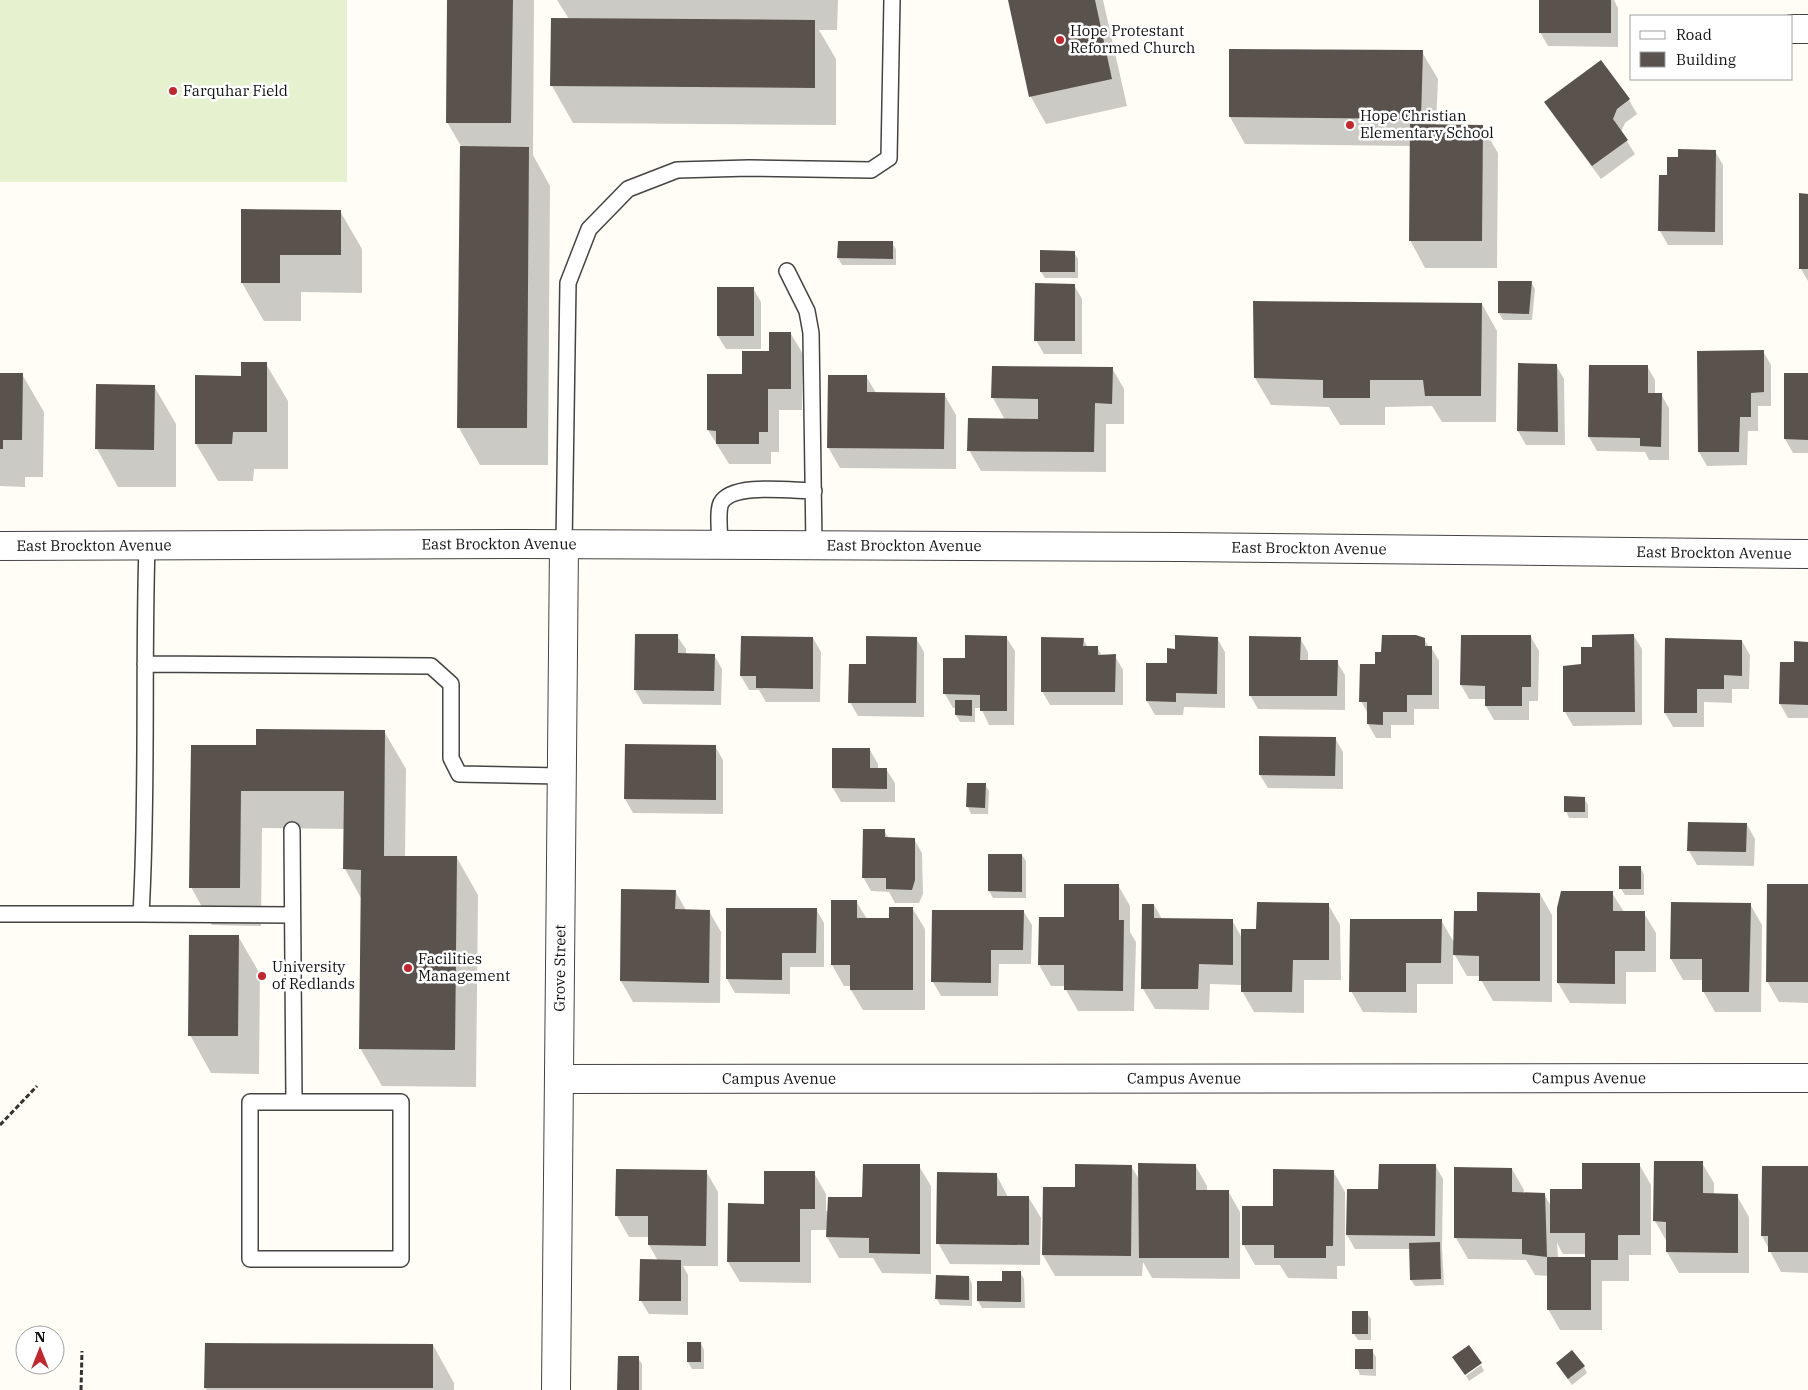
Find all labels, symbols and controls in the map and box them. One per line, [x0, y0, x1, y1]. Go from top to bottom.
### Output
legend [1630, 15, 1793, 80]
place label: Hope Protestant Reformed Church [1070, 21, 1195, 57]
text: Road [1676, 25, 1712, 44]
marker: Hope Protestant Reformed Church [1054, 34, 1066, 46]
text: Building [1676, 50, 1736, 69]
place label: Farquhar Field [183, 81, 288, 100]
marker: Farquhar Field [167, 85, 179, 97]
place label: Hope Christian Elementary School [1360, 106, 1494, 142]
marker: Hope Christian Elementary School [1344, 119, 1356, 131]
street label: East Brockton Avenue [421, 534, 577, 553]
street label: East Brockton Avenue [16, 535, 172, 555]
street label: East Brockton Avenue [826, 535, 982, 555]
street label: East Brockton Avenue [1231, 538, 1387, 558]
street label: East Brockton Avenue [1636, 542, 1792, 563]
street label: Grove Street [550, 924, 569, 1012]
place label: Facilities Management [418, 949, 510, 985]
place label: University of Redlands [272, 957, 355, 993]
marker: Facilities Management [402, 962, 414, 974]
marker: University of Redlands [256, 970, 268, 982]
street label: Campus Avenue [1127, 1068, 1241, 1088]
street label: Campus Avenue [1532, 1068, 1646, 1087]
street label: Campus Avenue [722, 1069, 836, 1088]
north arrow [15, 1325, 65, 1375]
text: N [34, 1328, 46, 1346]

